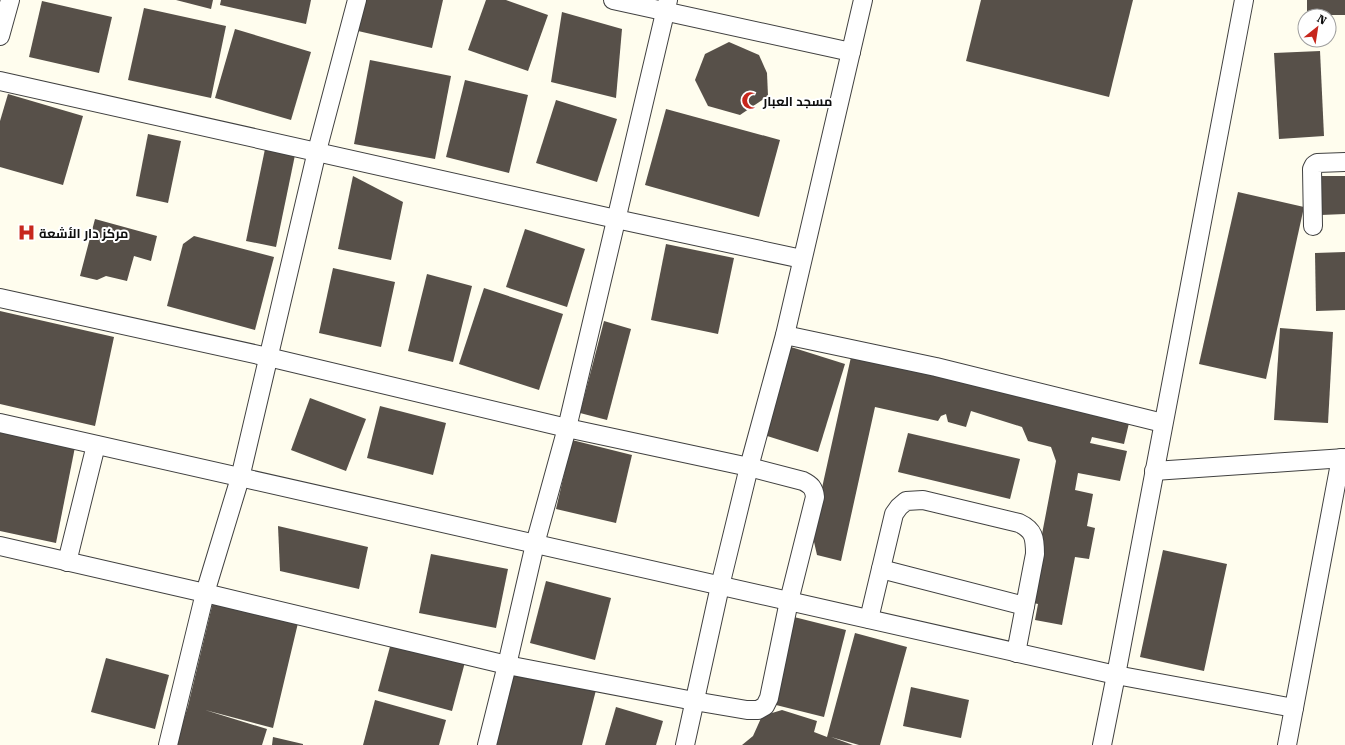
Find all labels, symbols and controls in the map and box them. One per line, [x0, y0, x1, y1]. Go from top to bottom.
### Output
north arrow [1297, 8, 1337, 48]
text: N [1315, 12, 1329, 28]
mosque icon: مسجد العبار [740, 91, 760, 111]
place label: مسجد العبار [762, 94, 832, 109]
hospital icon: مركز دار الأشعة [16, 223, 36, 243]
place label: مركز دار الأشعة [39, 226, 128, 241]

